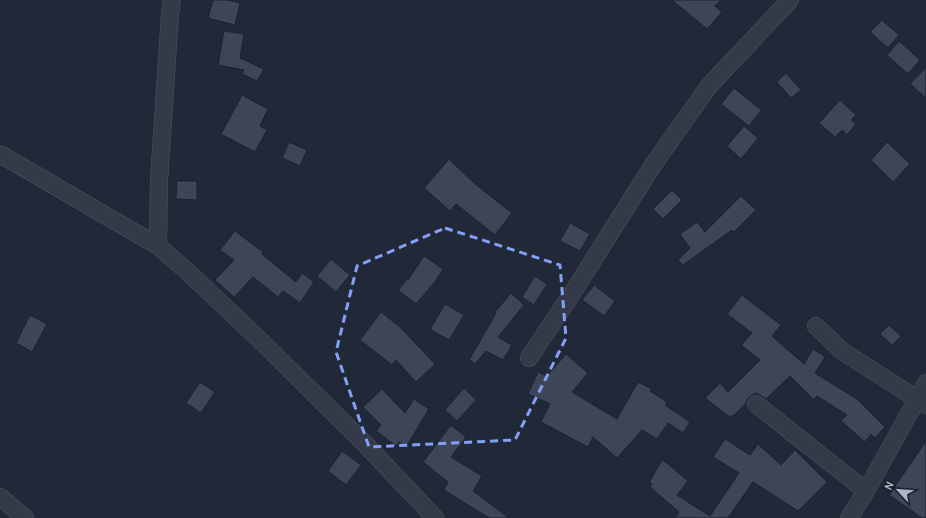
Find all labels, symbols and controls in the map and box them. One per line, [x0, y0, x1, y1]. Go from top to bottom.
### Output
north arrow [878, 470, 918, 510]
text: N [882, 479, 898, 493]

